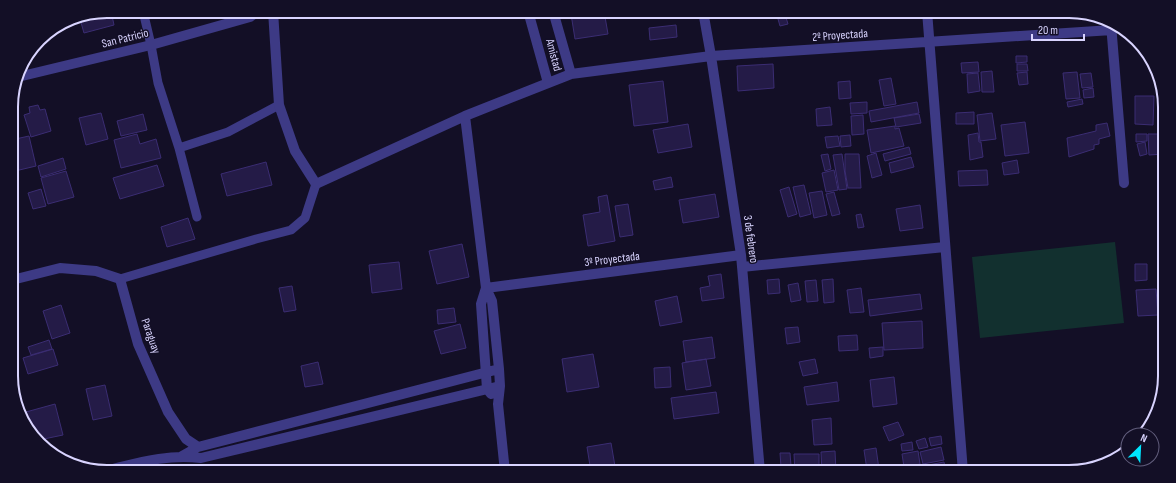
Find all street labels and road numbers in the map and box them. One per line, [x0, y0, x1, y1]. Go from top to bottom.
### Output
street label: San Patricio [100, 25, 150, 52]
street label: 2º Proyectada [812, 26, 869, 45]
street label: Amistad [542, 36, 565, 73]
street label: 3 de febrero [740, 214, 761, 264]
street label: 3º Proyectada [584, 249, 641, 270]
street label: Paraguay [138, 317, 164, 356]

